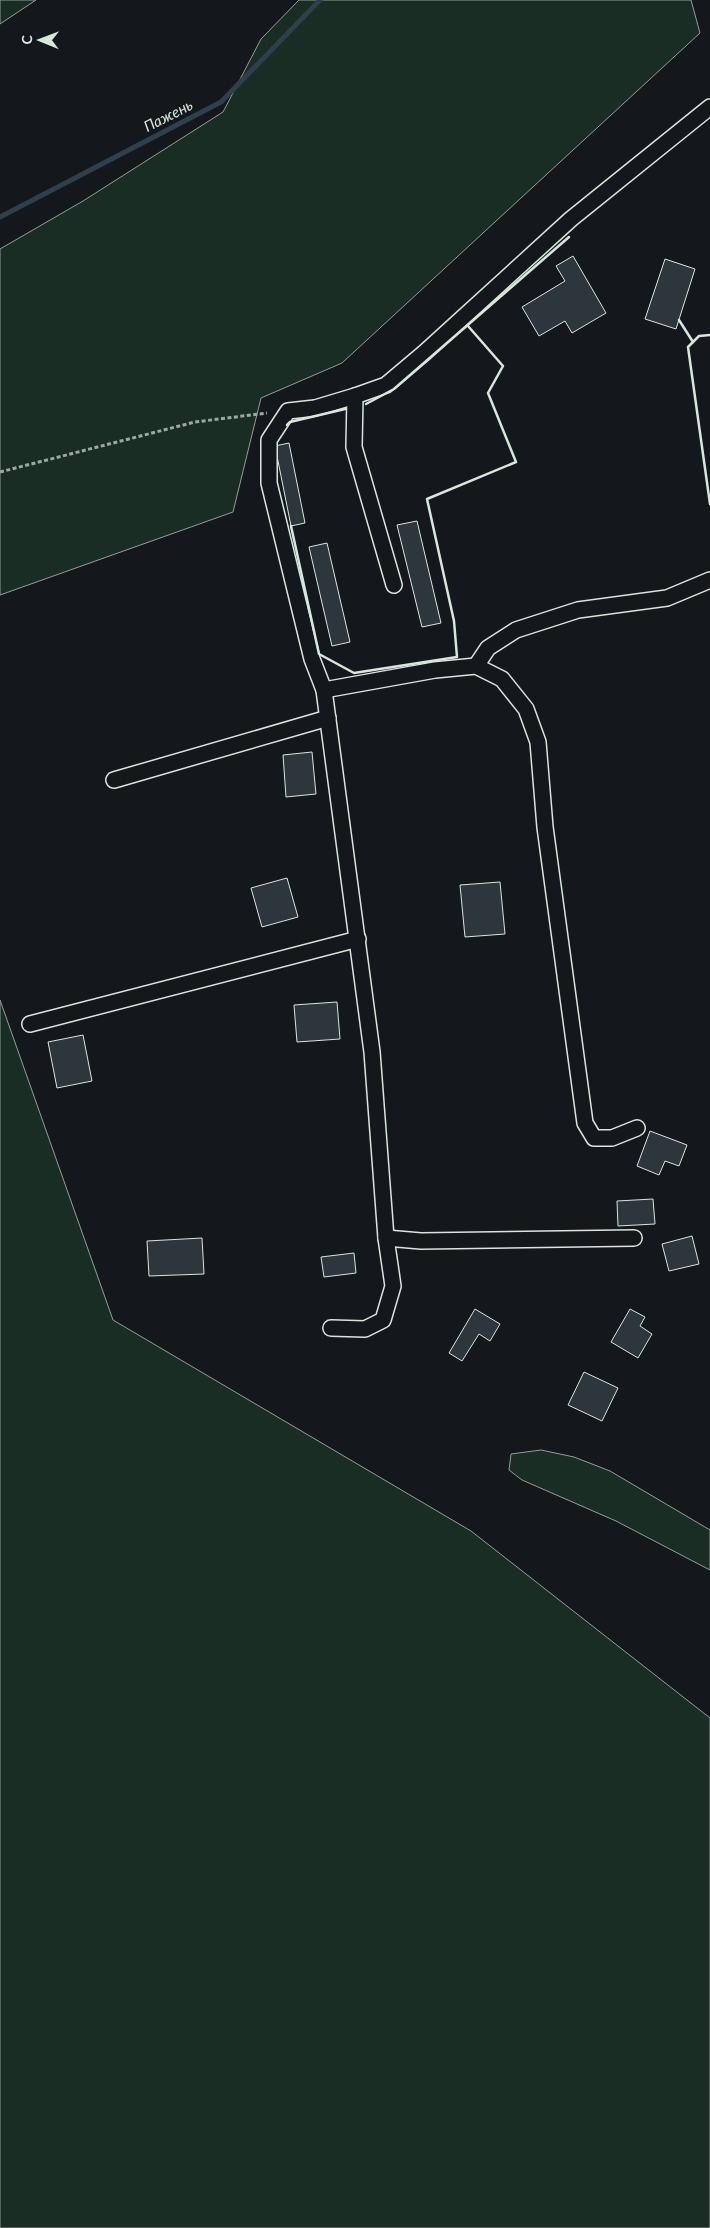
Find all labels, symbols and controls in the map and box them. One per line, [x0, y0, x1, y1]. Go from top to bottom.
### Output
north arrow [15, 15, 65, 65]
text: С [18, 34, 35, 45]
water label: Пажень [141, 95, 196, 135]

